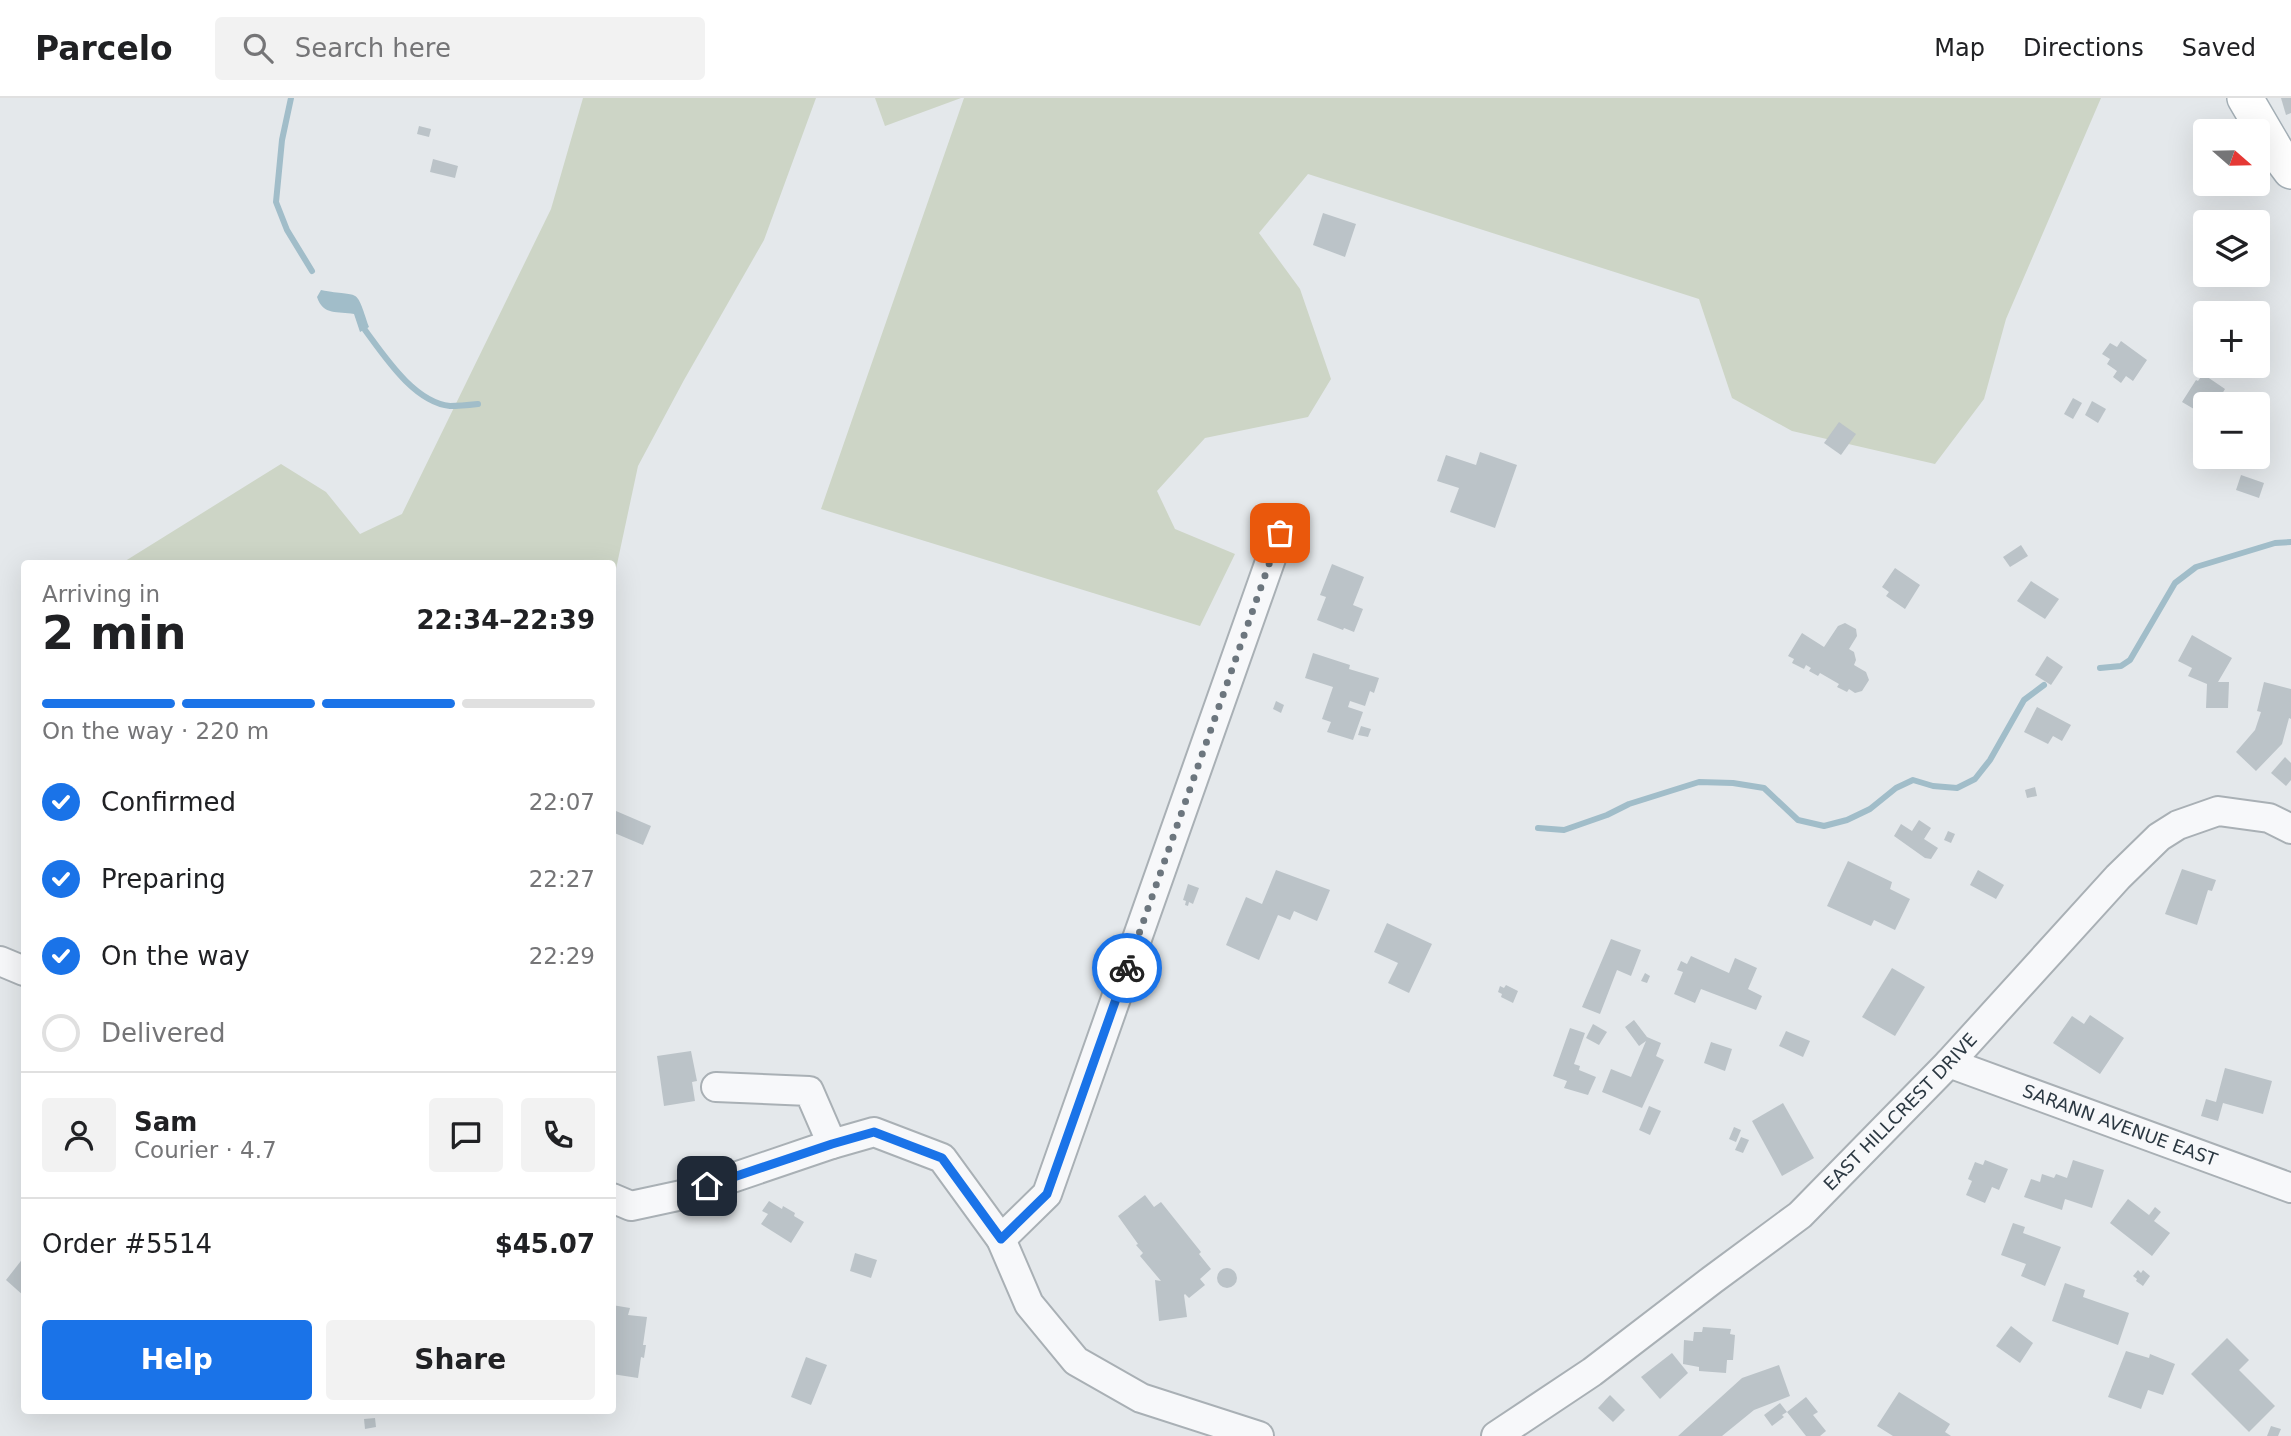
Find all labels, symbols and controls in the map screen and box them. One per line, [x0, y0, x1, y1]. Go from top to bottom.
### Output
search box [215, 17, 705, 80]
text: Parcelo [35, 29, 173, 68]
icon: search [239, 29, 277, 67]
text: Search here [295, 33, 451, 63]
text: Map [1934, 34, 1985, 62]
text: Directions [2023, 34, 2144, 62]
text: Saved [2182, 34, 2256, 62]
north arrow [2193, 119, 2270, 196]
map controls [2193, 119, 2270, 469]
button: layers [2193, 210, 2270, 287]
button: + [2193, 301, 2270, 378]
button: − [2193, 392, 2270, 469]
pin [1250, 503, 1310, 563]
icon: bag [1261, 514, 1299, 552]
text: Arriving in [42, 581, 160, 607]
text: 22:34–22:39 [416, 605, 595, 635]
text: 2 min [42, 606, 186, 660]
text: On the way · 220 m [42, 718, 269, 744]
icon: check [42, 783, 80, 821]
text: Confirmed [101, 787, 236, 817]
text: 22:07 [529, 789, 595, 815]
icon: check [42, 860, 80, 898]
text: Preparing [101, 864, 226, 894]
text: 22:27 [529, 866, 595, 892]
courier [1092, 933, 1162, 1003]
icon: check [42, 937, 80, 975]
text: On the way [101, 941, 250, 971]
text: 22:29 [529, 943, 595, 969]
icon: bike [1108, 949, 1146, 987]
text: Delivered [101, 1018, 225, 1048]
street label: EAST HILLCREST DRIVE [1819, 1029, 1981, 1194]
street label: SARANN AVENUE EAST [2020, 1080, 2221, 1171]
button: person [42, 1098, 116, 1172]
button: chat [429, 1098, 503, 1172]
button: phone [521, 1098, 595, 1172]
text: Sam [134, 1107, 197, 1137]
text: Courier · 4.7 [134, 1137, 277, 1163]
pin [677, 1156, 737, 1216]
icon: home [688, 1167, 726, 1205]
text: Order #5514 [42, 1229, 212, 1259]
text: $45.07 [495, 1229, 595, 1259]
button: Help [42, 1320, 312, 1400]
button: Share [326, 1320, 595, 1400]

